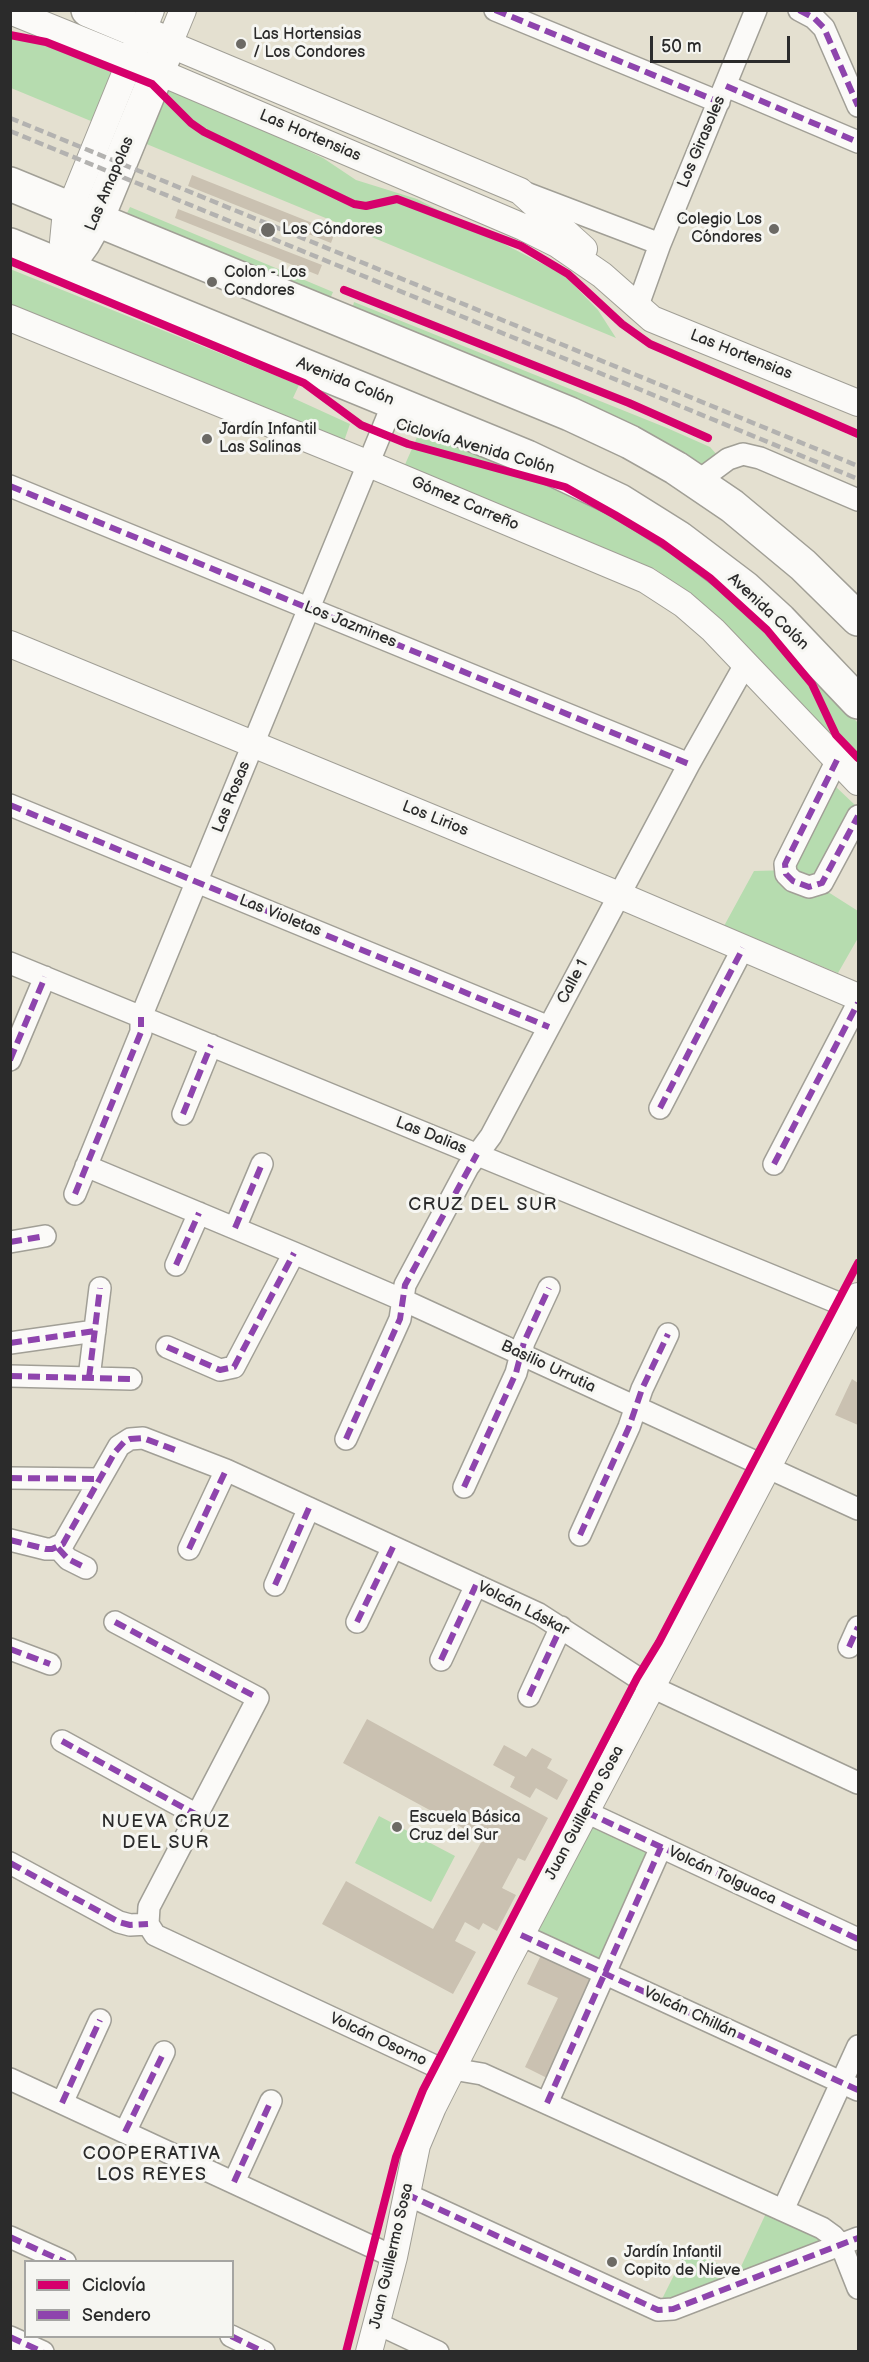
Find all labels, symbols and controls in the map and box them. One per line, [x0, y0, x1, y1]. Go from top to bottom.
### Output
scale bar [653, 24, 792, 62]
place label: Las Hortensias / Los Condores [253, 25, 365, 63]
text: 50 m [661, 36, 702, 57]
marker: Las Hortensias / Los Condores [234, 37, 248, 51]
street label: Los Girasoles [674, 93, 730, 191]
street label: Las Hortensias [256, 106, 364, 166]
street label: Las Amapolas [81, 134, 139, 234]
place label: Colegio Los Cóndores [676, 210, 762, 248]
place label: Los Cóndores [282, 220, 383, 240]
marker: Los Cóndores [259, 221, 277, 239]
marker: Colegio Los Cóndores [767, 222, 781, 236]
place label: Colon - Los Condores [224, 263, 306, 301]
marker: Colon - Los Condores [205, 275, 219, 289]
street label: Las Hortensias [687, 326, 795, 384]
street label: Avenida Colón [293, 354, 397, 410]
street label: Ciclovía Avenida Colón [393, 415, 557, 479]
place label: Jardín Infantil Las Salinas [219, 420, 317, 458]
marker: Jardín Infantil Las Salinas [200, 432, 214, 446]
street label: Gómez Carreño [408, 473, 522, 535]
street label: Avenida Colón [724, 570, 812, 654]
street label: Los Jazmines [301, 598, 399, 652]
street label: Las Rosas [209, 758, 255, 836]
street label: Los Lirios [399, 797, 471, 841]
street label: Las Violetas [236, 891, 324, 941]
street label: Calle 1 [553, 957, 593, 1007]
street label: Las Dalias [393, 1113, 469, 1159]
district label: CRUZ DEL SUR [408, 1194, 558, 1216]
street label: Basilio Urrutia [498, 1337, 598, 1397]
street label: Volcán Láskar [474, 1578, 572, 1640]
street label: Juan Guillermo Sosa [542, 1743, 628, 1883]
place label: Escuela Básica Cruz del Sur [409, 1808, 520, 1846]
district label: NUEVA CRUZ DEL SUR [102, 1811, 230, 1854]
marker: Escuela Básica Cruz del Sur [390, 1820, 404, 1834]
street label: Volcán Tolguaca [665, 1843, 779, 1909]
street label: Volcán Chillán [640, 1983, 740, 2043]
street label: Volcán Osorno [326, 2009, 430, 2071]
district label: COOPERATIVA LOS REYES [83, 2143, 221, 2186]
street label: Juan Guillermo Sosa [366, 2181, 418, 2331]
place label: Jardín Infantil Copito de Nieve [624, 2243, 740, 2281]
marker: Jardín Infantil Copito de Nieve [605, 2255, 619, 2269]
legend [24, 2260, 234, 2338]
text: Ciclovía [82, 2275, 146, 2296]
text: Sendero [82, 2305, 151, 2326]

